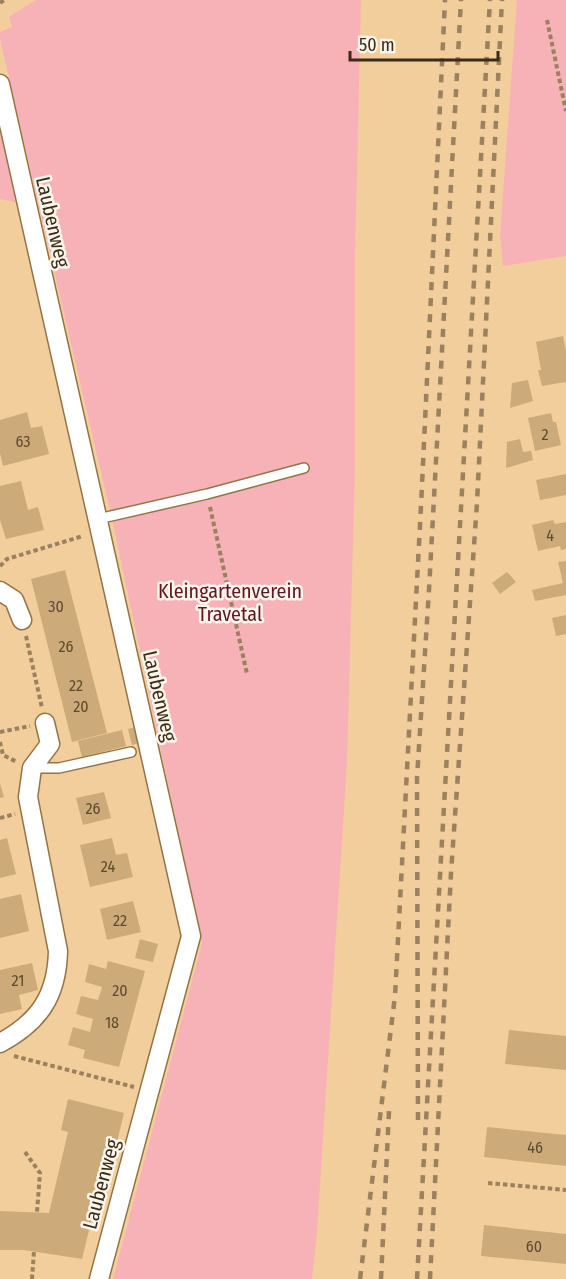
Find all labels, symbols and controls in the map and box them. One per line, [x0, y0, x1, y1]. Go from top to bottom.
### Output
scale bar [350, 24, 498, 62]
text: 50 m [359, 34, 395, 56]
street label: Laubenweg [31, 174, 75, 270]
house number: 2 [541, 425, 549, 444]
house number: 63 [15, 432, 31, 451]
house number: 4 [546, 526, 554, 545]
park label: Kleingartenverein Travetal [158, 579, 302, 626]
house number: 30 [48, 597, 64, 616]
house number: 26 [59, 637, 74, 656]
street label: Laubenweg [138, 648, 182, 744]
house number: 22 [69, 676, 83, 695]
house number: 20 [73, 697, 89, 716]
house number: 26 [86, 799, 101, 818]
house number: 24 [101, 857, 115, 876]
house number: 22 [113, 911, 127, 930]
house number: 21 [12, 971, 24, 990]
house number: 20 [112, 981, 128, 1000]
house number: 18 [105, 1013, 119, 1032]
street label: Laubenweg [77, 1136, 125, 1232]
house number: 46 [527, 1138, 543, 1157]
house number: 60 [526, 1237, 542, 1256]

